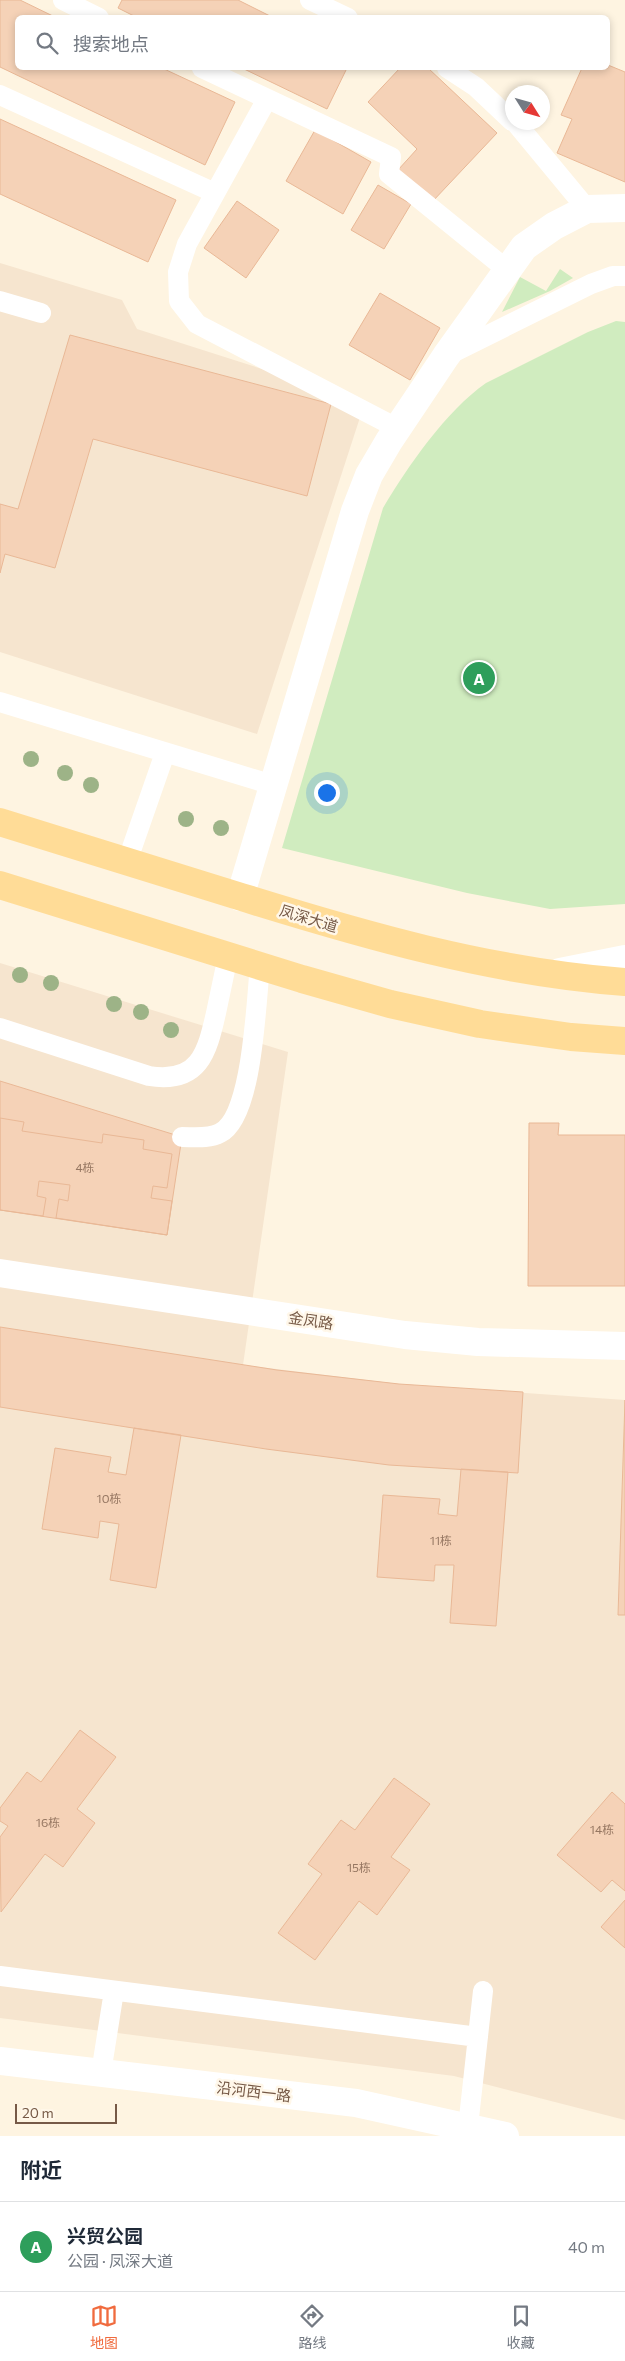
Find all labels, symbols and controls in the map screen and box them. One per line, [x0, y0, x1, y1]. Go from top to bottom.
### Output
search box [15, 15, 610, 70]
icon: search [33, 29, 61, 57]
text: 搜索地点 [73, 32, 149, 55]
north arrow [505, 85, 550, 130]
pin: A [463, 659, 495, 697]
your location [314, 780, 340, 806]
street label: 凤深大道 [278, 901, 340, 935]
house number: 4栋 [75, 1160, 95, 1174]
street label: 金凤路 [287, 1308, 335, 1332]
house number: 10栋 [97, 1491, 121, 1505]
house number: 11栋 [430, 1533, 452, 1547]
house number: 16栋 [36, 1815, 60, 1829]
house number: 14栋 [590, 1822, 614, 1836]
house number: 15栋 [347, 1860, 371, 1874]
street label: 沿河西一路 [216, 2077, 292, 2105]
scale bar [15, 2101, 118, 2124]
text: 20 m [22, 2104, 54, 2121]
text: 附近 [20, 2157, 62, 2182]
text: 兴贸公园 [67, 2224, 143, 2247]
text: A [30, 2237, 42, 2256]
text: 40 m [568, 2237, 605, 2256]
text: 公园 · 凤深大道 [67, 2251, 173, 2270]
tab: 地图 [90, 2302, 118, 2352]
tab: 路线 [298, 2302, 326, 2352]
tab: 收藏 [507, 2302, 535, 2352]

